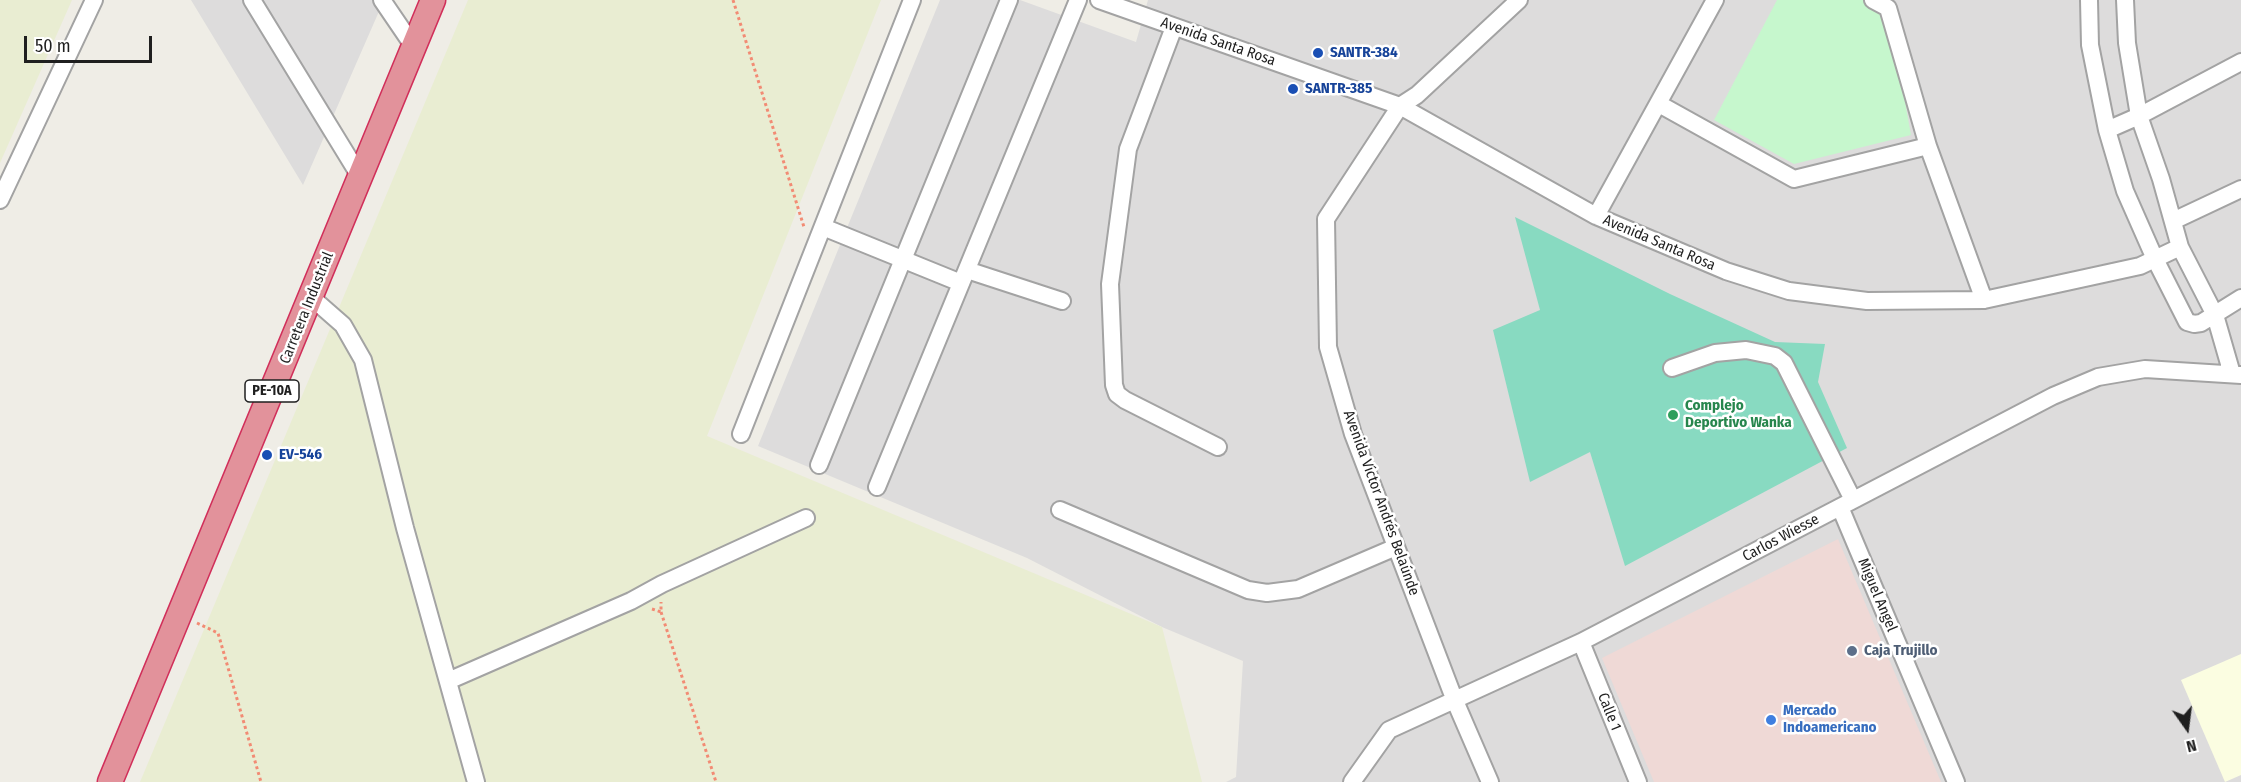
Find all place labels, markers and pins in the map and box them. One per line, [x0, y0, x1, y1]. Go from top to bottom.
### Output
place label: SANTR-384 [1330, 44, 1398, 62]
marker: SANTR-384 [1311, 46, 1325, 60]
place label: SANTR-385 [1305, 80, 1372, 98]
marker: SANTR-385 [1286, 82, 1300, 96]
place label: Complejo Deportivo Wanka [1685, 397, 1792, 432]
marker: Complejo Deportivo Wanka [1666, 408, 1680, 422]
place label: EV-546 [279, 446, 322, 464]
marker: EV-546 [260, 448, 274, 462]
place label: Caja Trujillo [1864, 642, 1938, 660]
marker: Caja Trujillo [1845, 644, 1859, 658]
place label: Mercado Indoamericano [1783, 702, 1877, 737]
marker: Mercado Indoamericano [1764, 713, 1778, 727]

